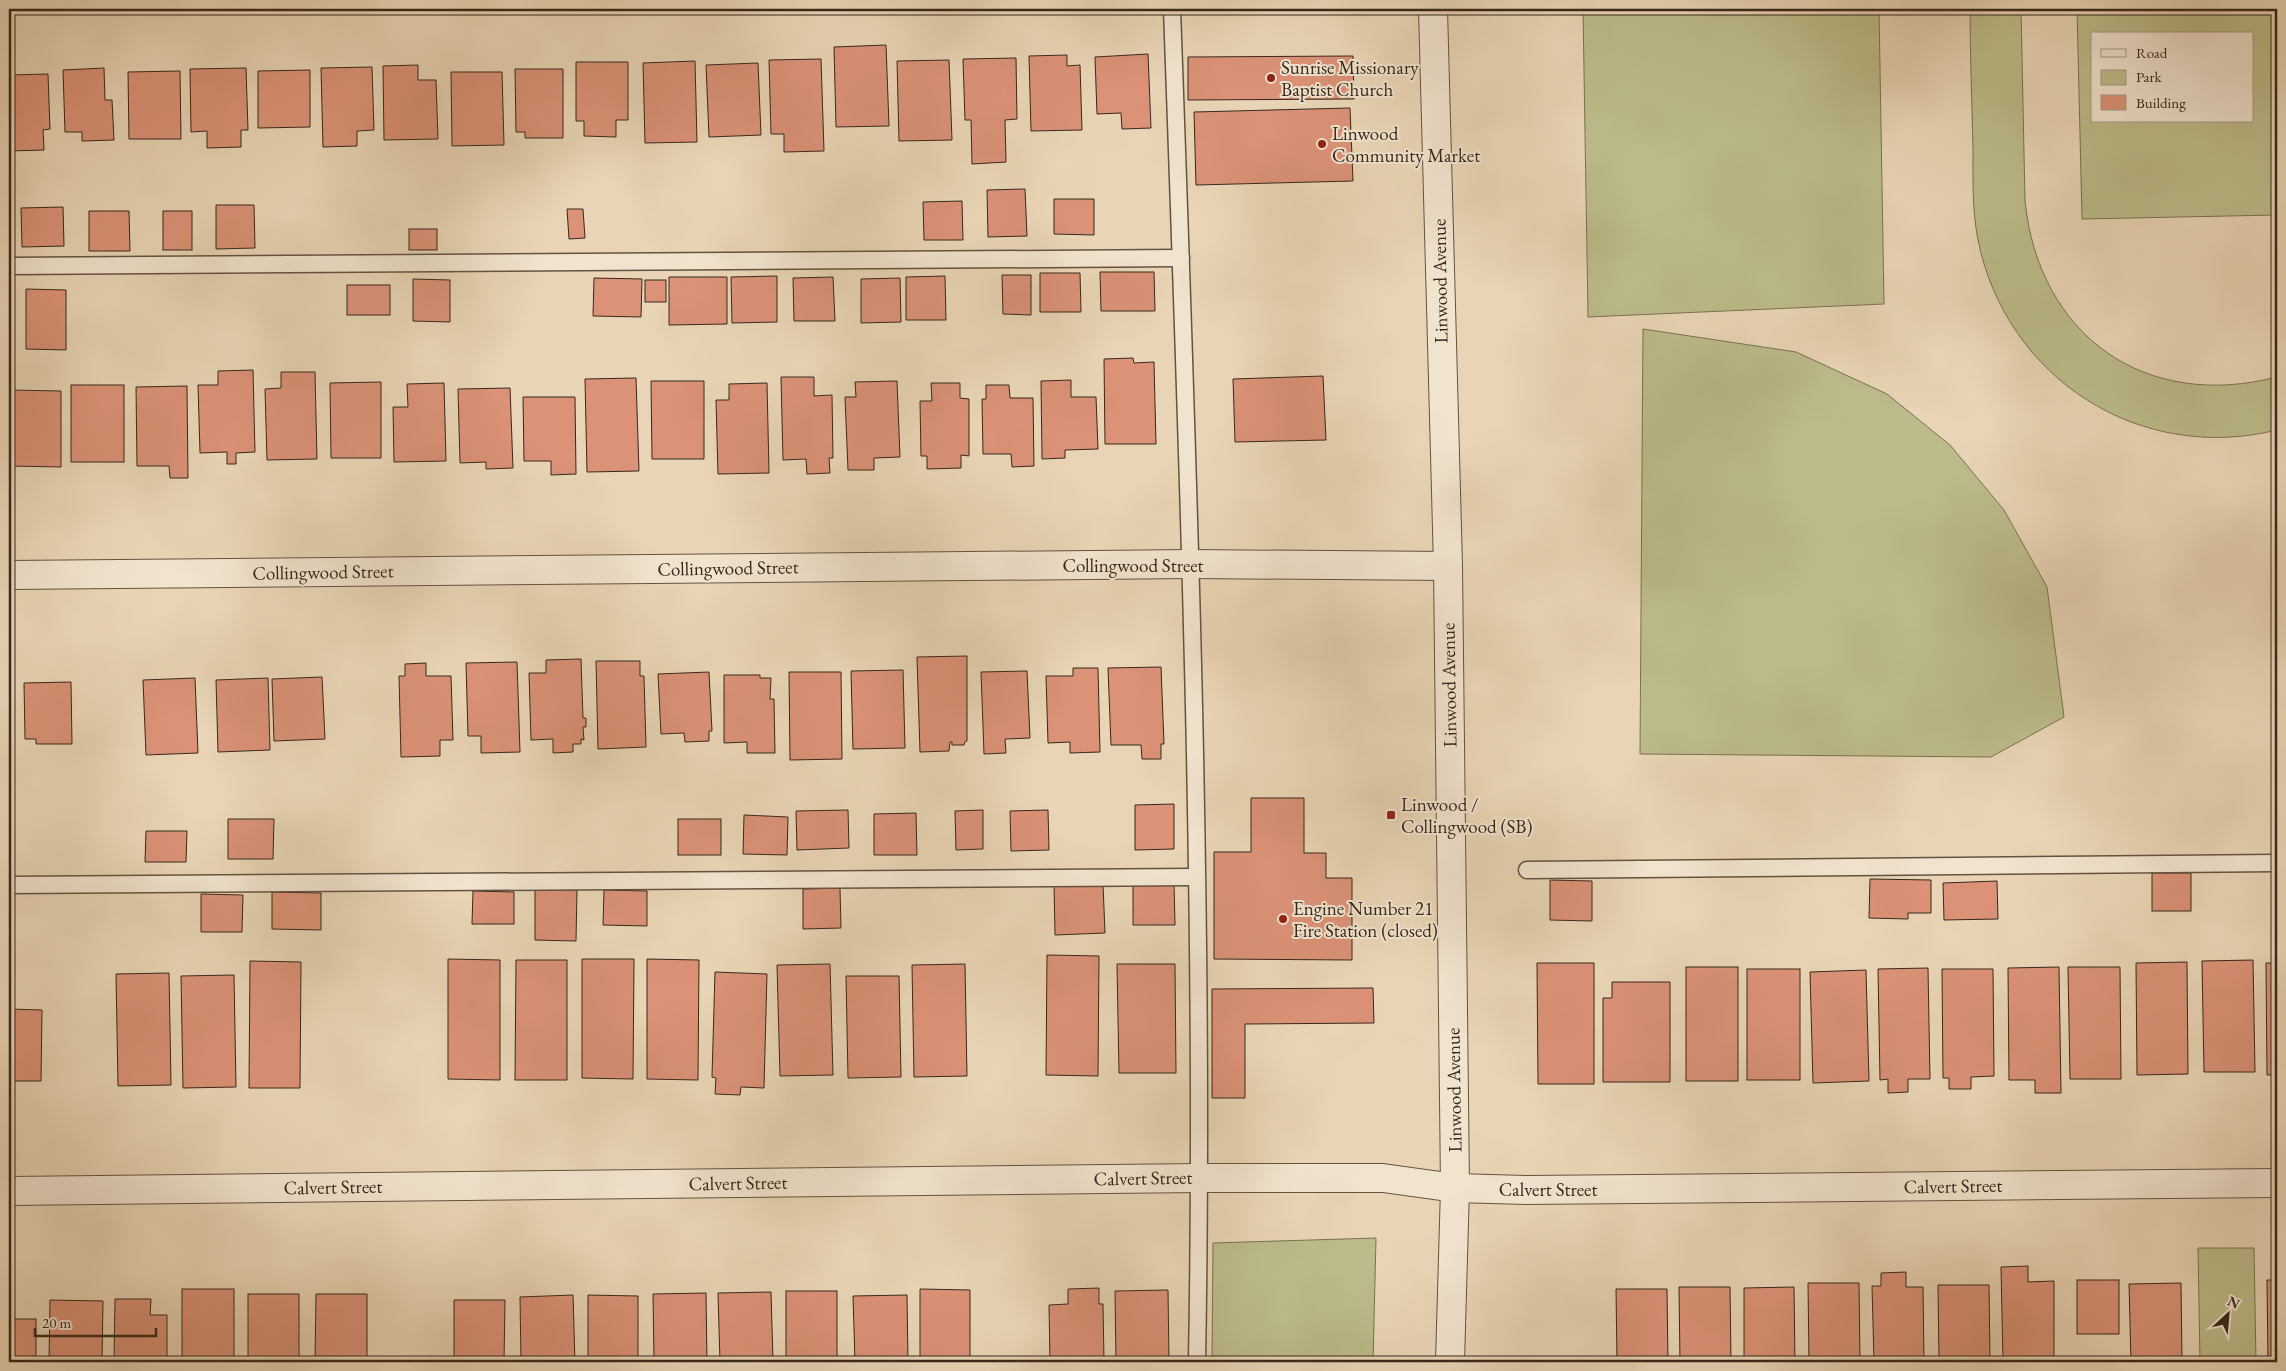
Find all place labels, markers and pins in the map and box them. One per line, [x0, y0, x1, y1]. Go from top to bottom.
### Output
place label: Sunrise Missionary Baptist Church [1281, 55, 1419, 102]
marker: Sunrise Missionary Baptist Church [1265, 72, 1277, 84]
place label: Linwood Community Market [1332, 121, 1480, 168]
marker: Linwood Community Market [1316, 138, 1328, 150]
place label: Linwood / Collingwood (SB) [1401, 792, 1532, 839]
marker: Linwood / Collingwood (SB) [1385, 809, 1397, 821]
place label: Engine Number 21 Fire Station (closed) [1293, 896, 1438, 943]
marker: Engine Number 21 Fire Station (closed) [1277, 913, 1289, 925]

